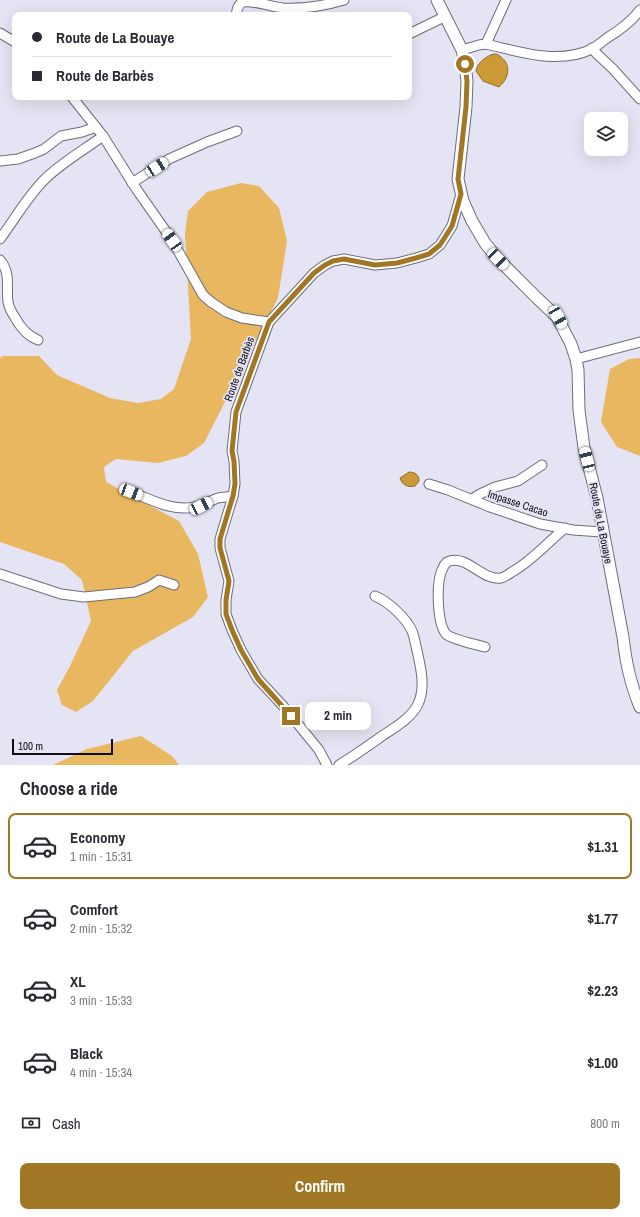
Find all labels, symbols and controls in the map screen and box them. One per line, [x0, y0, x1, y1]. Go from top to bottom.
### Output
text: Route de La Bouaye [56, 27, 174, 48]
route start [456, 55, 474, 73]
text: Route de Barbès [56, 65, 154, 86]
map controls [584, 112, 628, 156]
button: layers [584, 112, 628, 156]
car [144, 155, 170, 179]
car [160, 227, 184, 253]
car [485, 246, 511, 272]
car [547, 304, 569, 330]
street label: Route de Barbès [221, 334, 257, 403]
car [578, 446, 596, 472]
street label: Route de La Bouaye [586, 481, 616, 565]
car [118, 482, 144, 502]
street label: Impasse Cacao [486, 487, 550, 519]
car [188, 495, 214, 517]
callout: 2 min [305, 702, 371, 730]
route end [282, 707, 300, 725]
text: 2 min [324, 707, 352, 724]
scale bar [12, 737, 113, 756]
text: 100 m [18, 739, 43, 753]
text: Choose a ride [20, 776, 118, 801]
text: Economy [70, 827, 125, 848]
icon: car [22, 828, 58, 864]
text: $1.31 [587, 836, 618, 857]
text: 1 min · 15:31 [70, 848, 132, 865]
text: Comfort [70, 899, 118, 920]
icon: car [22, 900, 58, 936]
text: $1.77 [587, 908, 618, 929]
text: 2 min · 15:32 [70, 920, 132, 937]
text: XL [70, 971, 86, 992]
icon: car [22, 972, 58, 1008]
text: $2.23 [587, 980, 618, 1001]
text: 3 min · 15:33 [70, 992, 132, 1009]
text: Black [70, 1043, 103, 1064]
icon: car [22, 1044, 58, 1080]
text: $1.00 [587, 1052, 618, 1073]
text: 4 min · 15:34 [70, 1064, 132, 1081]
icon: cash [20, 1112, 42, 1134]
text: Cash [52, 1113, 81, 1134]
text: 800 m [590, 1115, 620, 1132]
button: Confirm [20, 1163, 620, 1209]

